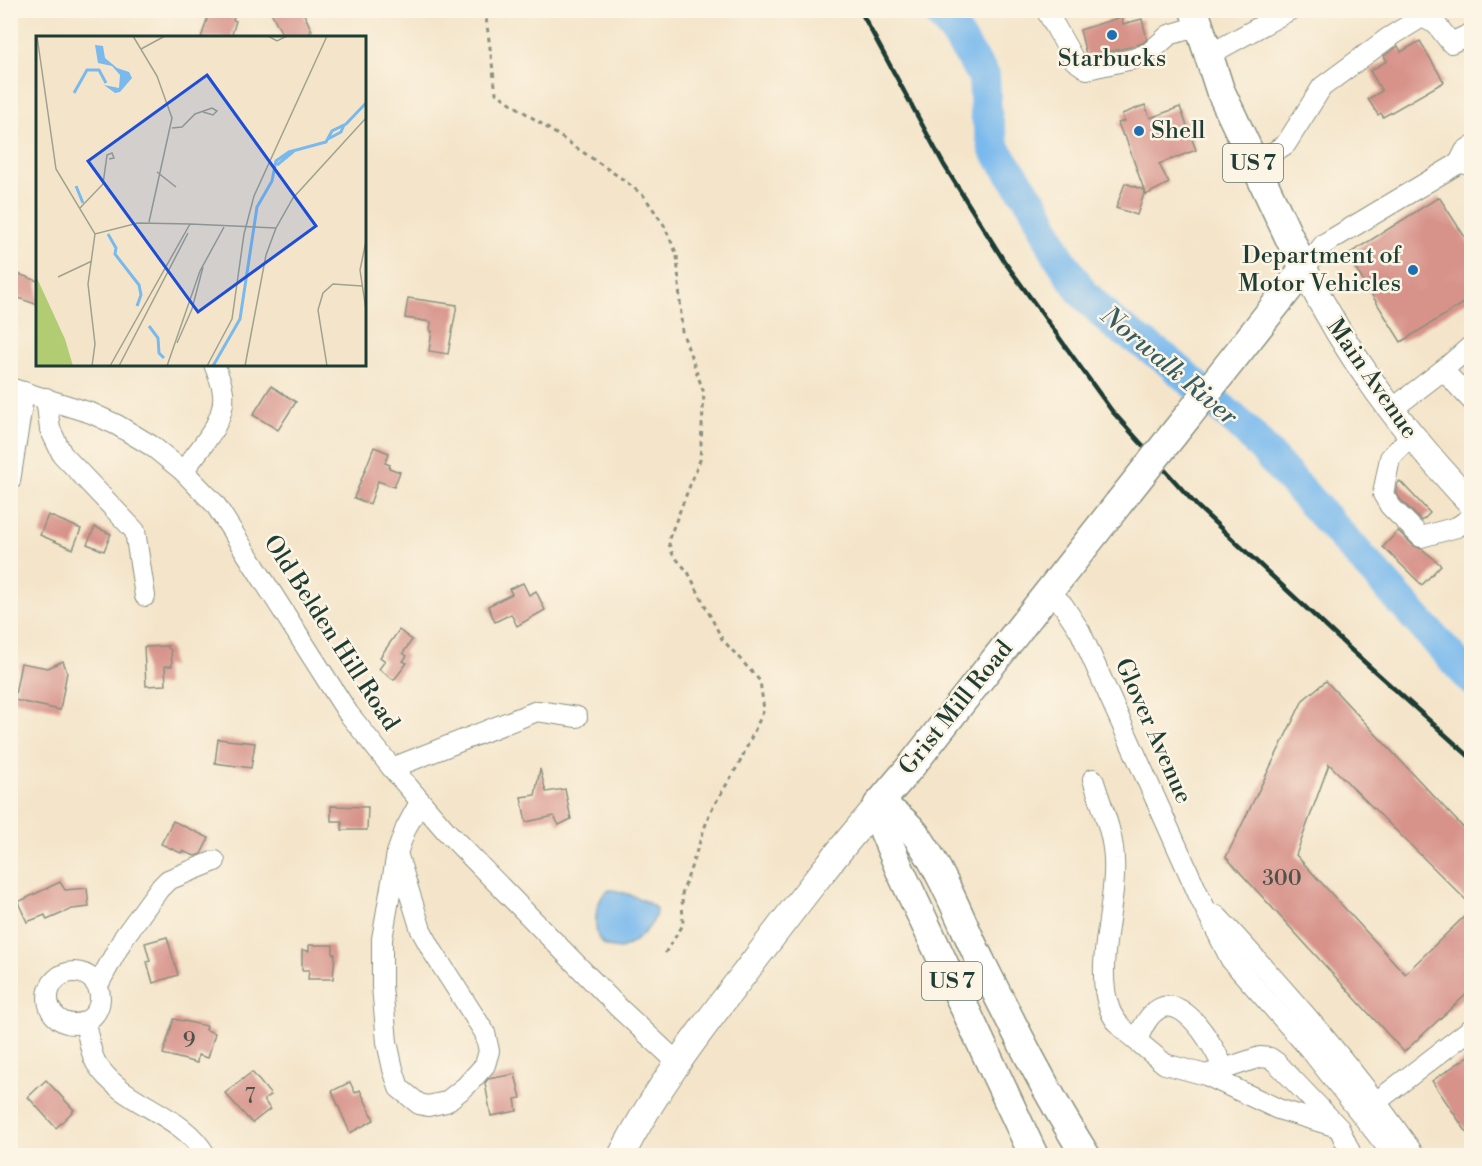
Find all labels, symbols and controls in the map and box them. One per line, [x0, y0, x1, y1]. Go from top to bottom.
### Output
marker: Starbucks [1105, 28, 1119, 42]
inset map [36, 36, 366, 366]
place label: Starbucks [1058, 44, 1166, 74]
place label: Shell [1151, 116, 1205, 146]
marker: Shell [1132, 124, 1146, 138]
road number: US 7 [1223, 144, 1283, 182]
place label: Department of Motor Vehicles [1238, 241, 1402, 299]
marker: Department of Motor Vehicles [1406, 263, 1420, 277]
water label: Norwalk River [1093, 299, 1245, 433]
street label: Main Avenue [1320, 313, 1424, 445]
street label: Old Belden Hill Road [256, 529, 406, 737]
street label: Grist Mill Road [893, 634, 1020, 781]
street label: Glover Avenue [1108, 654, 1198, 808]
house number: 300 [1262, 866, 1302, 892]
road number: US 7 [922, 962, 982, 1000]
house number: 9 [183, 1028, 195, 1054]
house number: 7 [245, 1084, 256, 1110]

